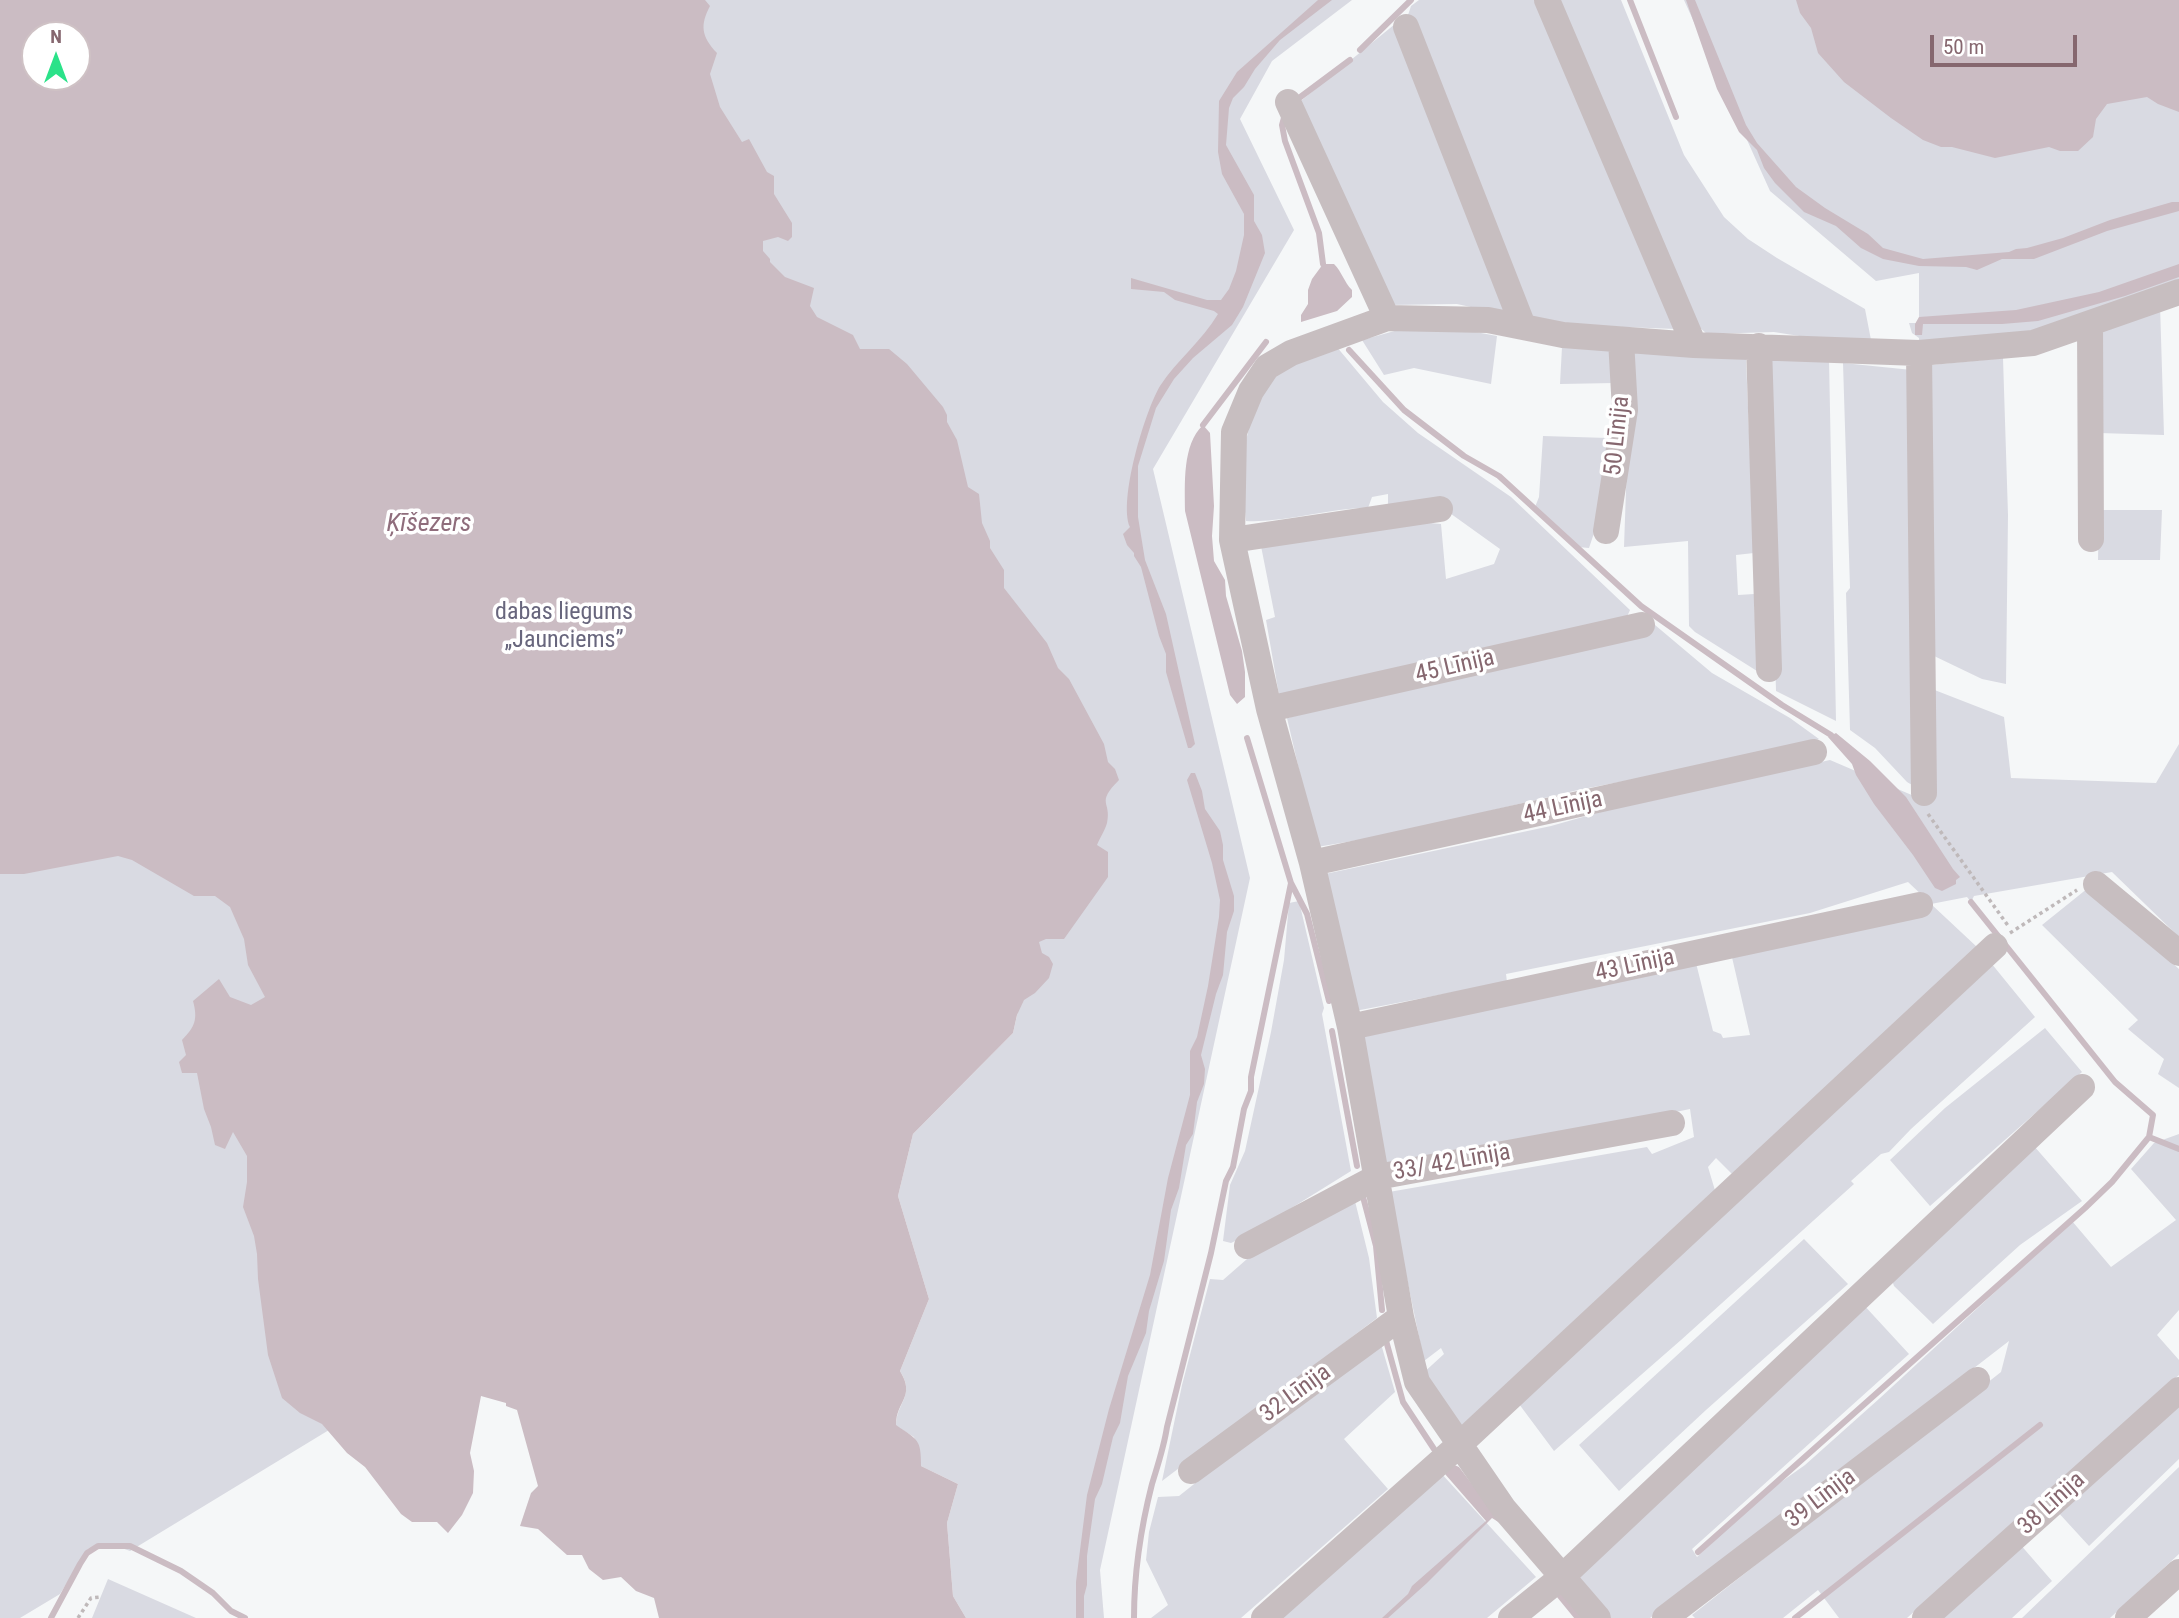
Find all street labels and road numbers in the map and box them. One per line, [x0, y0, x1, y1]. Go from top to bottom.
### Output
street label: 50 Līnija [1599, 395, 1637, 477]
street label: 45 Līnija [1413, 644, 1497, 690]
street label: 44 Līnija [1521, 786, 1605, 830]
street label: 43 Līnija [1593, 944, 1677, 988]
street label: 33/ 42 Līnija [1391, 1139, 1513, 1187]
street label: 32 Līnija [1255, 1359, 1337, 1429]
street label: 39 Līnija [1780, 1463, 1862, 1535]
street label: 38 Līnija [2013, 1466, 2091, 1542]

